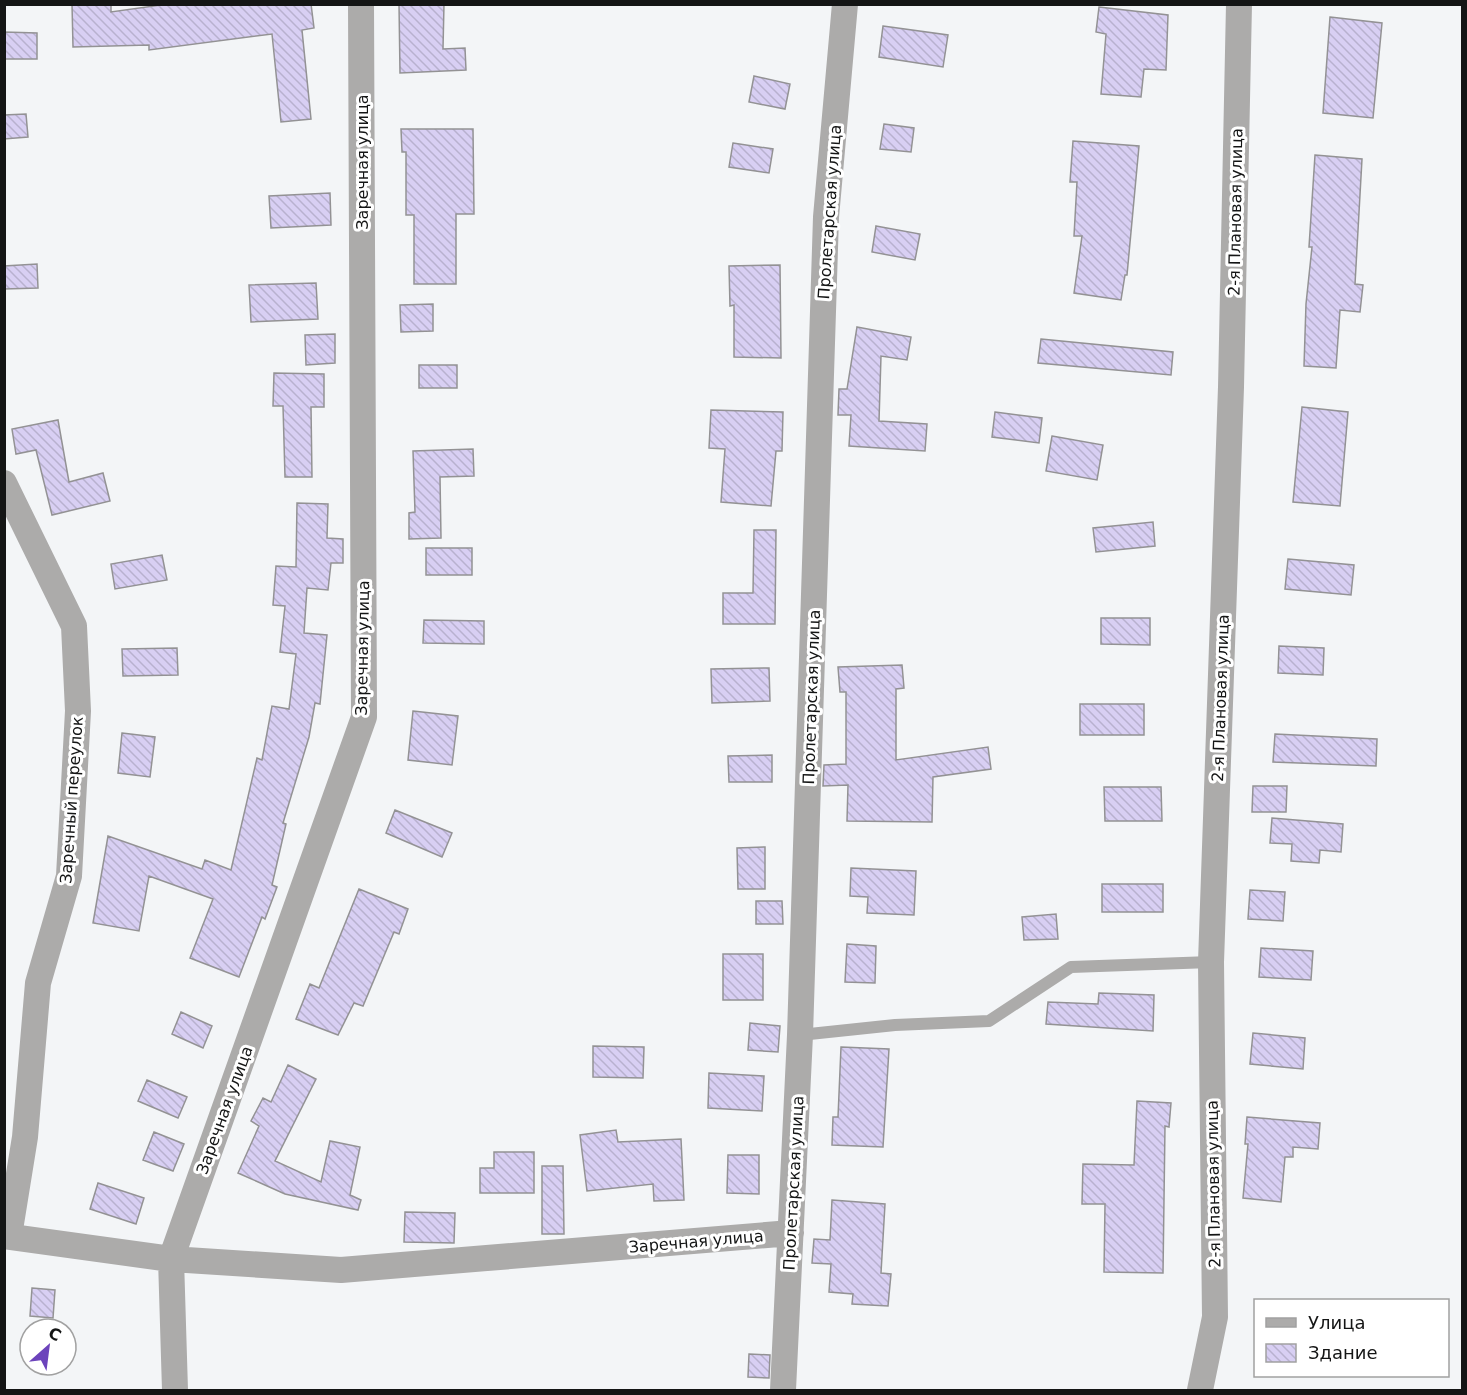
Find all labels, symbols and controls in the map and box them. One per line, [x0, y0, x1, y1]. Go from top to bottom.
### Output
street label: Заречная улица [353, 94, 372, 230]
street label: Пролетарская улица [814, 124, 845, 300]
street label: 2-я Плановая улица [1225, 128, 1246, 296]
street label: Заречная улица [352, 580, 373, 716]
street label: Пролетарская улица [799, 609, 824, 785]
street label: 2-я Плановая улица [1208, 614, 1233, 782]
street label: Заречный переулок [56, 715, 87, 884]
street label: Заречная улица [192, 1043, 257, 1177]
street label: Пролетарская улица [779, 1095, 808, 1271]
street label: 2-я Плановая улица [1203, 1100, 1224, 1268]
street label: Заречная улица [628, 1226, 764, 1257]
legend [1254, 1299, 1449, 1377]
text: Улица [1308, 1312, 1365, 1333]
north arrow [18, 1317, 78, 1377]
text: С [45, 1323, 64, 1345]
text: Здание [1308, 1342, 1378, 1363]

